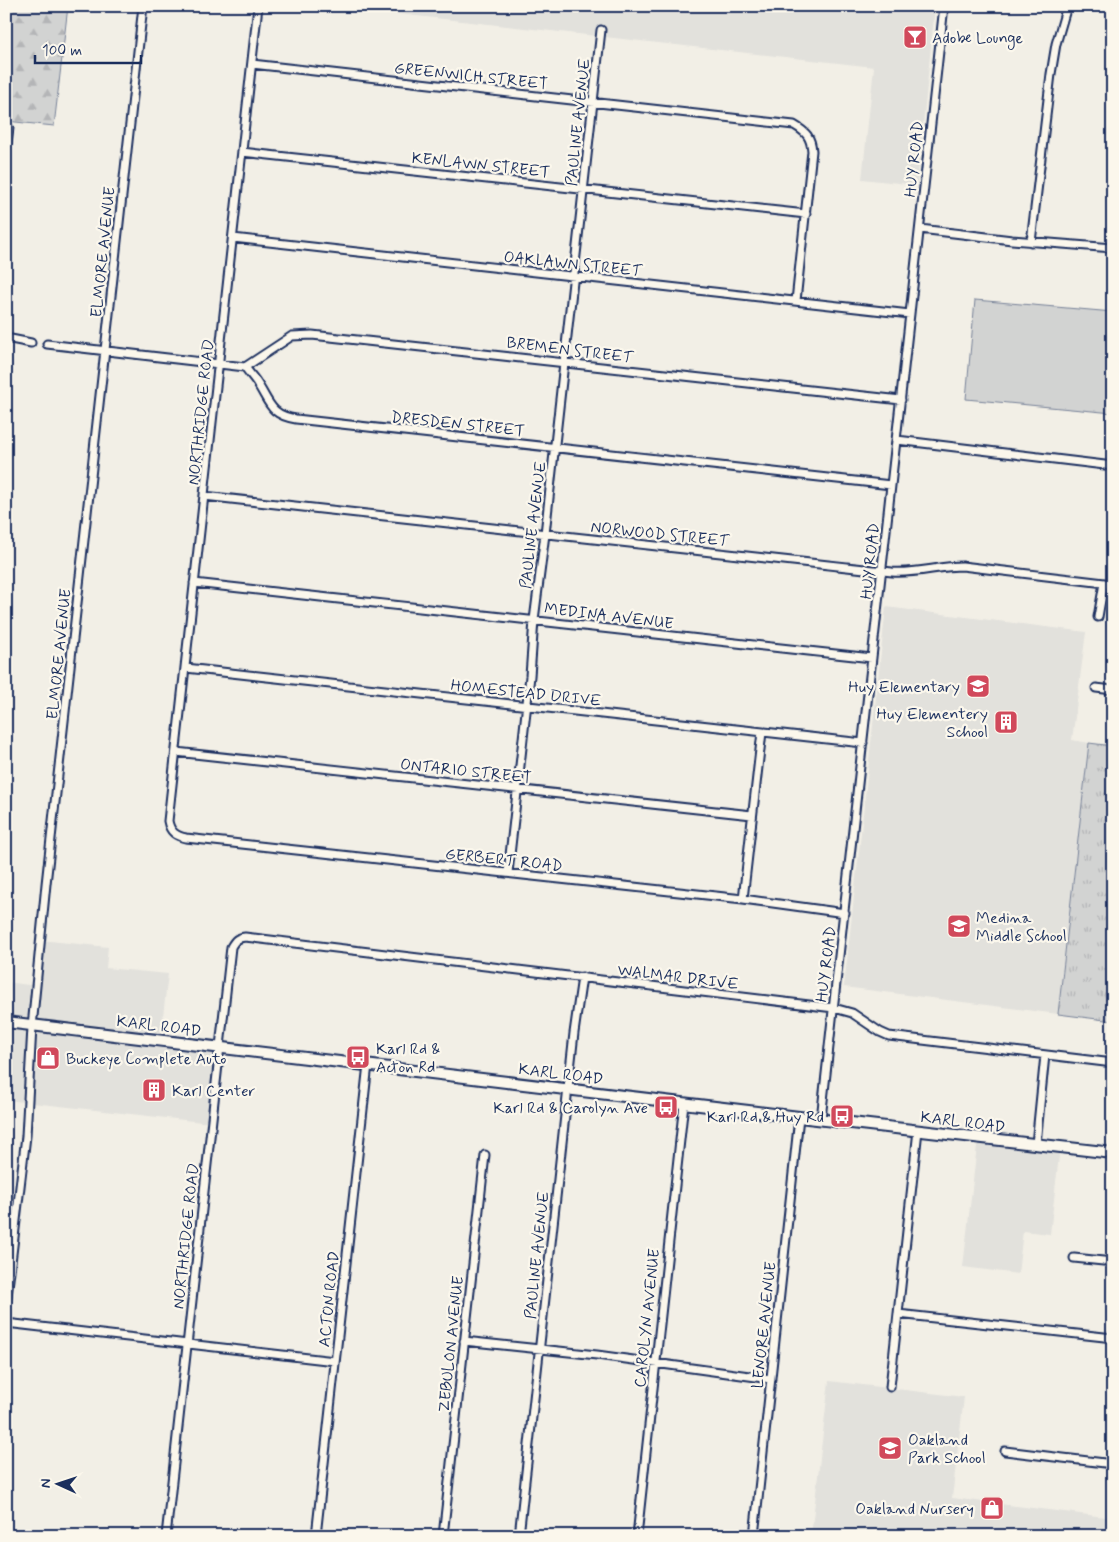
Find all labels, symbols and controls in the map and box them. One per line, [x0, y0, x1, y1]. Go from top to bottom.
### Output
bar icon: Adobe Lounge [902, 24, 928, 50]
place label: Adobe Lounge [932, 28, 1023, 50]
scale bar [35, 32, 141, 64]
text: 100 m [42, 41, 82, 61]
street label: PAULINE AVENUE [561, 57, 596, 187]
street label: GREENWICH STREET [393, 58, 549, 95]
street label: HUY ROAD [900, 120, 929, 198]
street label: KENLAWN STREET [410, 148, 551, 183]
street label: ELMORE AVENUE [86, 186, 121, 319]
street label: OAKLAWN STREET [503, 247, 644, 282]
street label: BREMEN STREET [505, 332, 635, 369]
street label: NORTHRIDGE ROAD [183, 338, 220, 486]
street label: DRESDEN STREET [390, 407, 526, 442]
street label: PAULINE AVENUE [515, 460, 552, 590]
street label: NORWOOD STREET [590, 517, 731, 552]
street label: HUY ROAD [856, 522, 885, 600]
street label: ELMORE AVENUE [42, 588, 77, 721]
street label: MEDINA AVENUE [543, 598, 675, 635]
school or university icon: Huy Elementary [965, 673, 991, 699]
street label: HOMESTEAD DRIVE [450, 675, 602, 712]
place label: Huy Elementary [848, 677, 960, 698]
place label: Huy Elementery School [877, 704, 988, 743]
building icon: Huy Elementery School [993, 709, 1019, 735]
street label: ONTARIO STREET [399, 754, 533, 789]
street label: GERBERT ROAD [444, 844, 564, 877]
place label: Medina Middle School [976, 908, 1067, 947]
school or university icon: Medina Middle School [946, 913, 972, 939]
street label: HUY ROAD [811, 925, 842, 1003]
street label: WALMAR DRIVE [616, 960, 739, 995]
street label: KARL ROAD [115, 1011, 202, 1042]
place label: Karl Rd & Acton Rd [376, 1039, 441, 1078]
bus stop icon: Karl Rd & Acton Rd [345, 1044, 371, 1070]
shop icon: Buckeye Complete Auto [35, 1045, 61, 1071]
place label: Buckeye Complete Auto [66, 1049, 226, 1070]
street label: KARL ROAD [517, 1059, 604, 1090]
building icon: Karl Center [141, 1077, 167, 1103]
place label: Karl Center [172, 1081, 256, 1102]
bus stop icon: Karl Rd & Carolyn Ave [653, 1094, 679, 1120]
place label: Karl Rd & Carolyn Ave [493, 1098, 648, 1119]
bus stop icon: Karl Rd & Huy Rd [829, 1103, 855, 1129]
place label: Karl Rd & Huy Rd [707, 1107, 824, 1128]
street label: KARL ROAD [919, 1107, 1006, 1138]
street label: NORTHRIDGE ROAD [168, 1162, 205, 1310]
street label: PAULINE AVENUE [520, 1190, 555, 1320]
street label: CAROLYN AVENUE [630, 1248, 665, 1389]
street label: ACTON ROAD [314, 1250, 345, 1348]
street label: LENORE AVENUE [747, 1261, 782, 1390]
street label: ZEBULON AVENUE [434, 1275, 469, 1413]
place label: Oakland Park School [908, 1430, 986, 1469]
school or university icon: Oakland Park School [877, 1435, 903, 1461]
north arrow [32, 1460, 82, 1510]
text: N [37, 1478, 55, 1489]
shop icon: Oakland Nursery [979, 1495, 1005, 1521]
place label: Oakland Nursery [855, 1499, 974, 1520]

